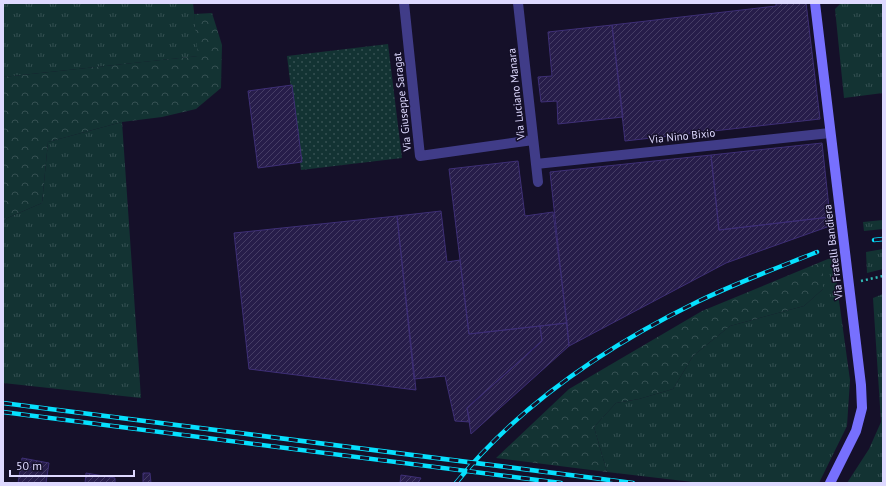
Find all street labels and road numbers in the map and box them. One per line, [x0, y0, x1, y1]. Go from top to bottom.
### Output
street label: Via Luciano Manara [504, 48, 528, 141]
street label: Via Giuseppe Saragat [390, 52, 414, 153]
street label: Via Nino Bixio [647, 126, 716, 147]
street label: Via Fratelli Bandiera [820, 204, 846, 301]

